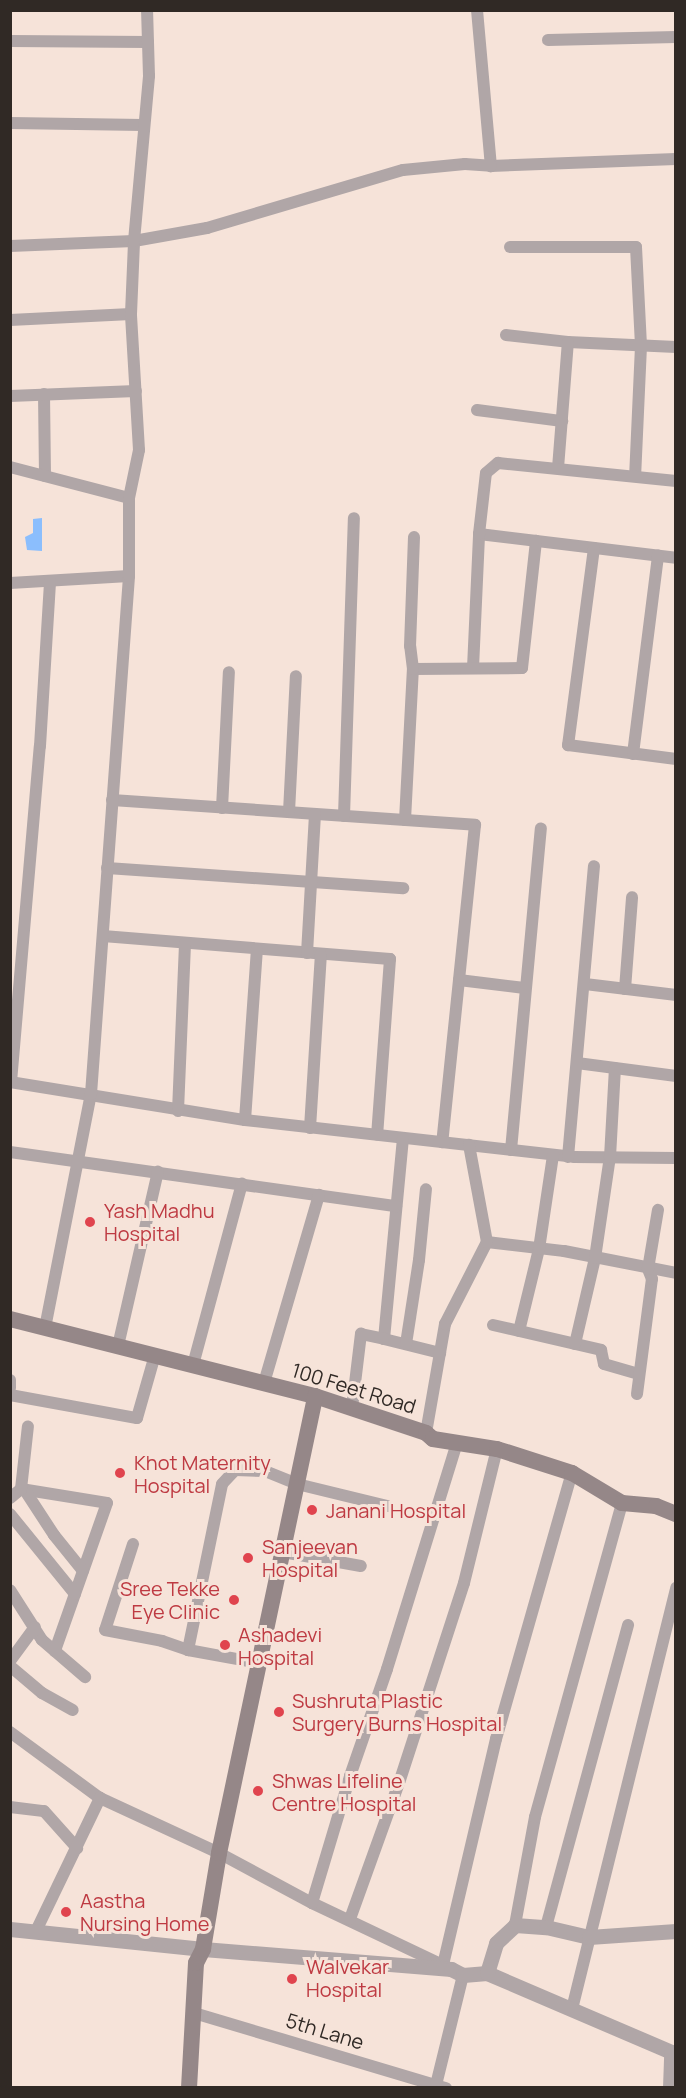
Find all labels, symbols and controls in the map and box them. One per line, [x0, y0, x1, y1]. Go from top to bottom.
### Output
place label: Yash Madhu Hospital [104, 1198, 215, 1245]
marker: Yash Madhu Hospital [81, 1213, 99, 1231]
street label: 100 Feet Road [289, 1358, 419, 1418]
place label: Khot Maternity Hospital [134, 1450, 271, 1497]
marker: Khot Maternity Hospital [111, 1464, 129, 1482]
place label: Janani Hospital [326, 1498, 466, 1522]
marker: Janani Hospital [303, 1501, 321, 1519]
place label: Sanjeevan Hospital [262, 1534, 358, 1581]
marker: Sanjeevan Hospital [239, 1549, 257, 1567]
place label: Sree Tekke Eye Clinic [120, 1576, 220, 1623]
marker: Sree Tekke Eye Clinic [225, 1591, 243, 1609]
place label: Ashadevi Hospital [238, 1622, 322, 1669]
marker: Ashadevi Hospital [216, 1636, 234, 1654]
place label: Sushruta Plastic Surgery Burns Hospital [292, 1688, 502, 1735]
marker: Sushruta Plastic Surgery Burns Hospital [270, 1703, 288, 1721]
place label: Shwas Lifeline Centre Hospital [272, 1768, 417, 1815]
marker: Shwas Lifeline Centre Hospital [249, 1782, 267, 1800]
place label: Aastha Nursing Home [80, 1888, 209, 1935]
marker: Aastha Nursing Home [57, 1903, 75, 1921]
place label: Walvekar Hospital [306, 1955, 389, 2002]
marker: Walvekar Hospital [283, 1970, 301, 1988]
street label: 5th Lane [283, 2008, 367, 2054]

